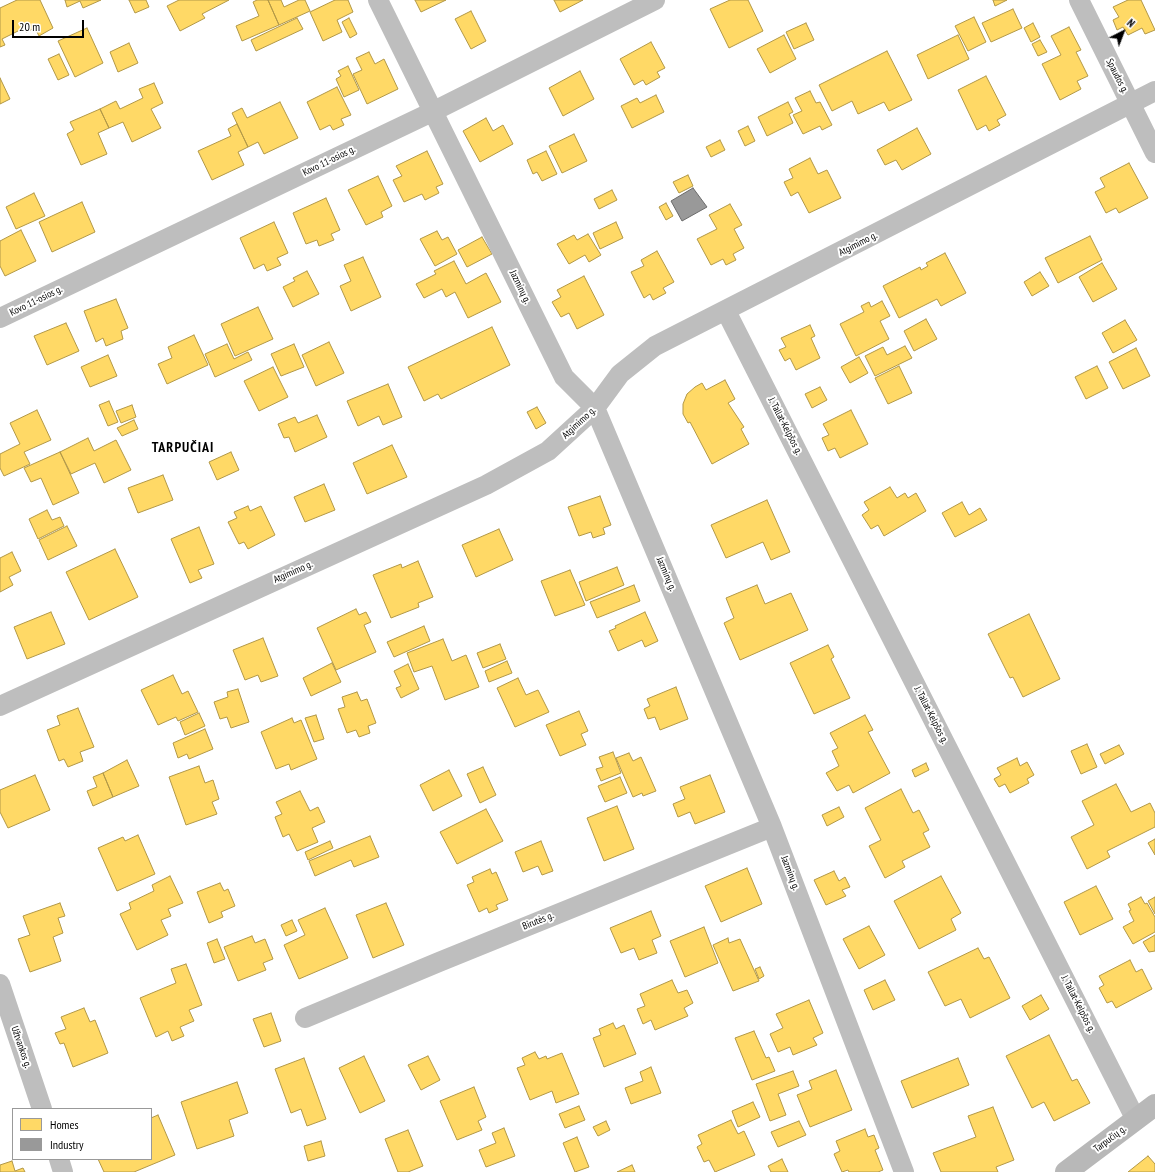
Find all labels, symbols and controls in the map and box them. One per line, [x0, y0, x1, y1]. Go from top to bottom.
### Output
scale bar [14, 12, 86, 38]
north arrow [1103, 12, 1143, 52]
text: N [1124, 16, 1138, 30]
text: 20 m [19, 19, 40, 34]
street label: Spaudos g. [1103, 57, 1131, 95]
street label: Kovo 11-osios g. [301, 143, 357, 179]
street label: Atgimimo g. [837, 229, 879, 259]
street label: Jazminų g. [507, 268, 533, 306]
street label: Kovo 11-osios g. [8, 283, 64, 319]
street label: J. Tallat-Kelpšos g. [765, 395, 805, 457]
street label: Atgimimo g. [560, 404, 598, 442]
district label: TARPUČIAI [152, 440, 214, 456]
street label: Jazminų g. [654, 555, 678, 593]
street label: Atgimimo g. [272, 558, 314, 586]
street label: J. Tallat-Kelpšos g. [911, 684, 951, 746]
street label: Jazminų g. [778, 854, 802, 892]
street label: Birutės g. [521, 909, 555, 933]
street label: J. Tallat-Kelpšos g. [1058, 973, 1098, 1035]
street label: Užtvankos g. [8, 1024, 34, 1070]
legend [12, 1108, 152, 1160]
text: Homes [50, 1117, 78, 1132]
street label: Tarpučių g. [1091, 1123, 1129, 1155]
text: Industry [50, 1137, 84, 1152]

